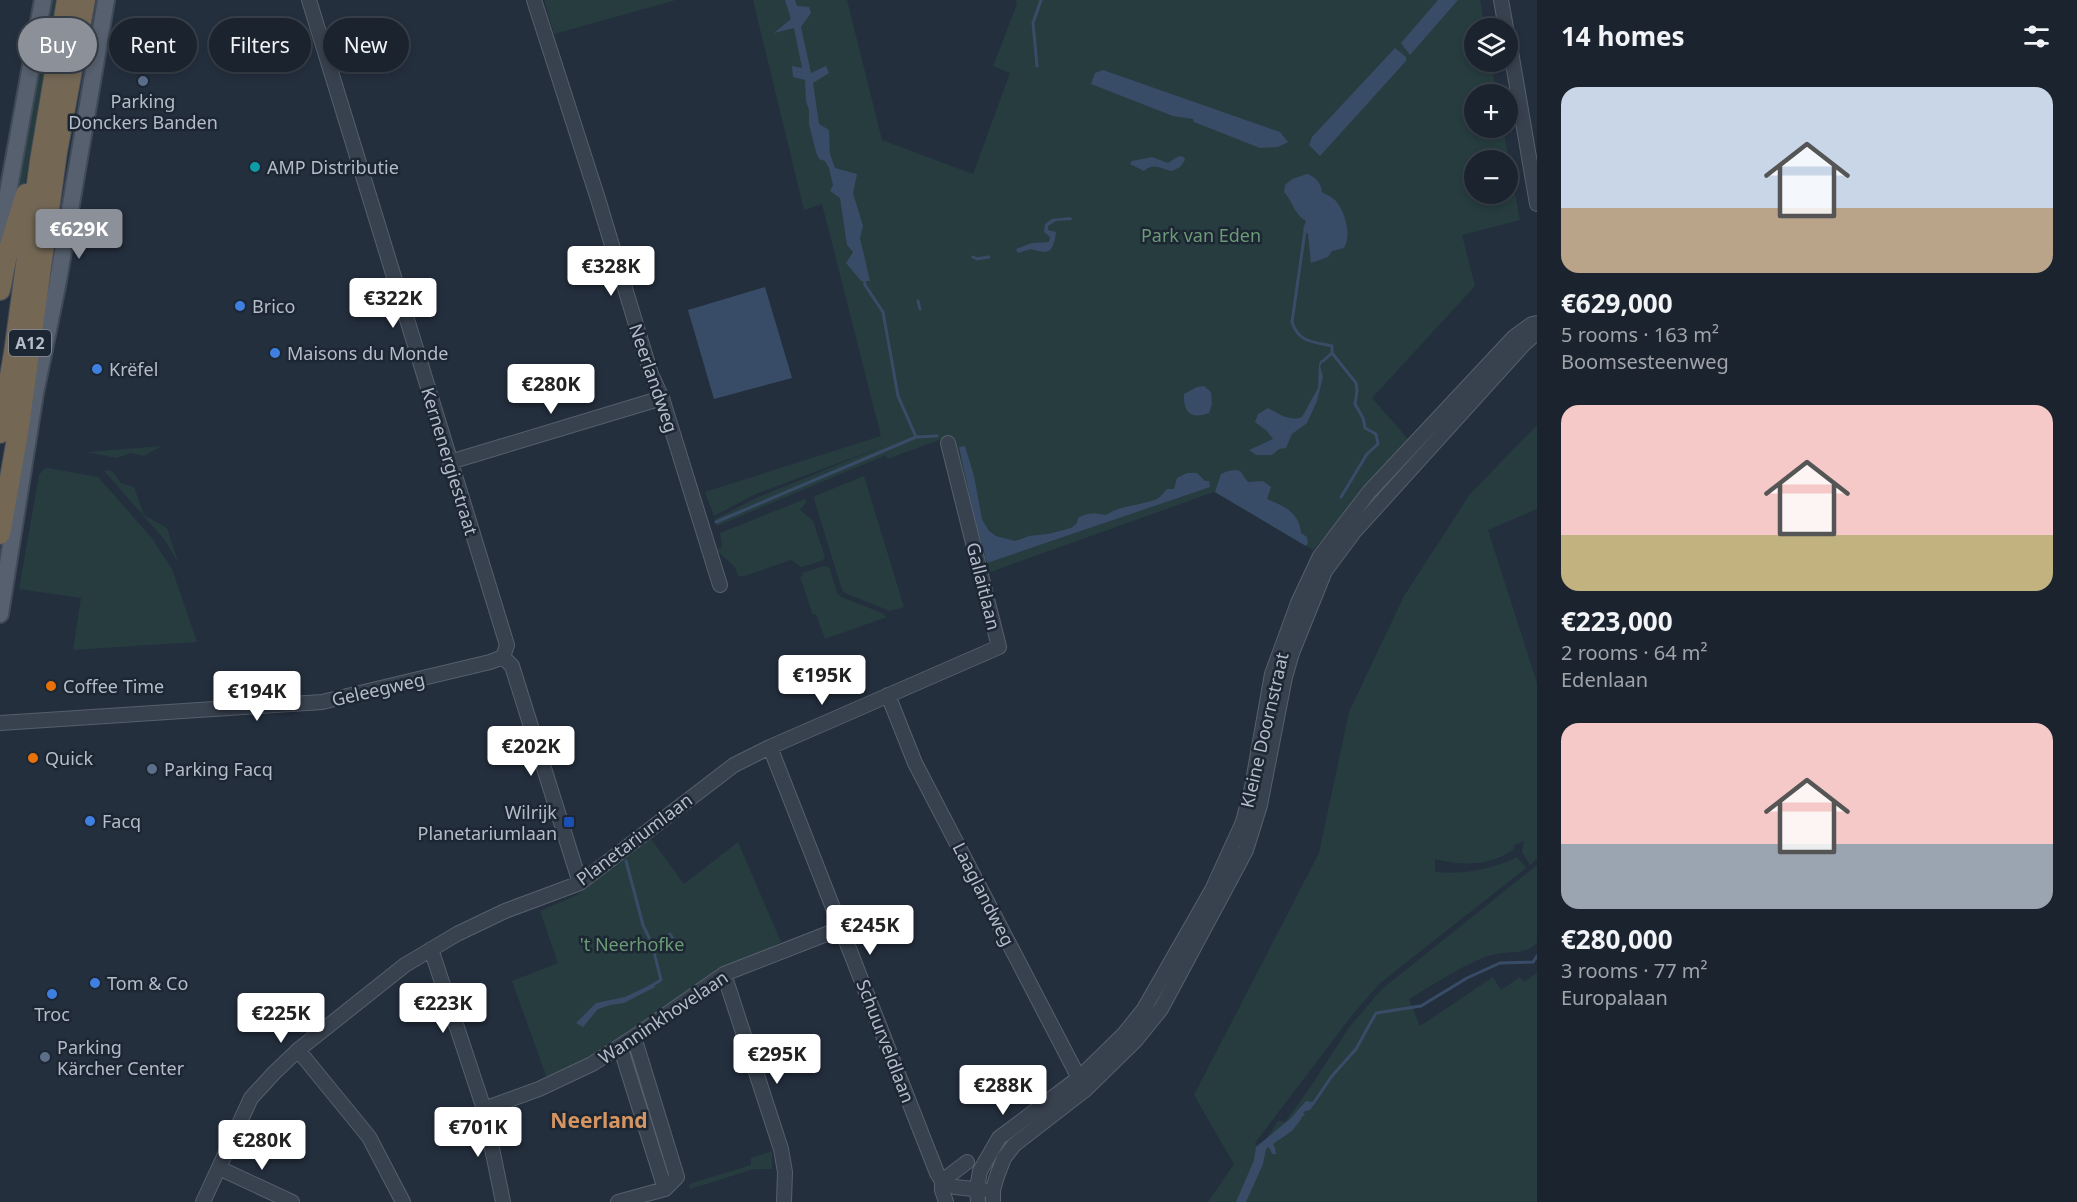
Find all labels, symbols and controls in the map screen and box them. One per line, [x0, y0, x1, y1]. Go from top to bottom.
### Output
chip: Buy [18, 18, 97, 72]
chip: Rent [109, 18, 197, 72]
chip: Filters [209, 18, 311, 72]
chip: New [323, 18, 409, 72]
map controls [1464, 18, 1518, 204]
button: layers [1464, 18, 1518, 72]
text: 14 homes [1561, 18, 1685, 54]
icon: filters [2020, 20, 2053, 53]
marker: Parking Donckers Banden [136, 74, 150, 88]
button: + [1464, 84, 1518, 138]
place label: Parking Donckers Banden [68, 89, 218, 134]
icon: home [1753, 126, 1861, 234]
button: − [1464, 150, 1518, 204]
place label: AMP Distributie [267, 155, 399, 179]
marker: AMP Distributie [248, 160, 262, 174]
pin: €629K [37, 209, 121, 260]
text: €629K [49, 215, 109, 242]
park label: Park van Eden [1141, 223, 1261, 247]
pin: €328K [569, 246, 653, 297]
text: €328K [581, 252, 641, 279]
pin: €322K [351, 278, 435, 329]
text: €322K [363, 284, 423, 311]
text: €629,000 [1561, 285, 1673, 321]
place label: Brico [252, 294, 295, 318]
marker: Brico [233, 299, 247, 313]
street label: Neerlandweg [624, 320, 684, 436]
text: 5 rooms · 163 m² [1561, 321, 1719, 348]
road number: A12 [9, 330, 51, 356]
place label: Maisons du Monde [287, 341, 448, 365]
marker: Maisons du Monde [268, 346, 282, 360]
text: Boomsesteenweg [1561, 348, 1729, 375]
place label: Krëfel [109, 357, 158, 381]
marker: Krëfel [90, 362, 104, 376]
pin: €280K [509, 364, 593, 415]
text: €280K [521, 370, 581, 397]
street label: Kernenergiestraat [416, 384, 484, 538]
icon: home [1753, 444, 1861, 552]
street label: Gallaitlaan [962, 540, 1006, 632]
text: €223,000 [1561, 603, 1673, 639]
text: 2 rooms · 64 m² [1561, 639, 1708, 666]
street label: Kleine Doornstraat [1234, 649, 1294, 810]
pin: €195K [780, 655, 864, 706]
text: €195K [792, 661, 852, 688]
text: Edenlaan [1561, 666, 1648, 693]
street label: Geleegweg [329, 667, 427, 711]
pin: €194K [215, 671, 299, 722]
place label: Coffee Time [63, 674, 164, 698]
text: €194K [227, 677, 287, 704]
marker: Coffee Time [44, 679, 58, 693]
pin: €202K [489, 726, 573, 777]
text: €202K [501, 732, 561, 759]
place label: Quick [45, 746, 93, 770]
marker: Quick [26, 751, 40, 765]
place label: Parking Facq [164, 757, 273, 781]
marker: Parking Facq [145, 762, 159, 776]
icon: home [1753, 762, 1861, 870]
street label: Planetariumlaan [571, 787, 697, 891]
place label: Wilrijk Planetariumlaan [418, 800, 557, 845]
place label: Facq [102, 809, 141, 833]
marker: Facq [83, 814, 97, 828]
marker: Wilrijk Planetariumlaan [562, 815, 576, 829]
street label: Laaglandweg [948, 838, 1020, 950]
pin: €245K [828, 905, 912, 956]
text: €245K [840, 911, 900, 938]
text: €280,000 [1561, 921, 1673, 957]
park label: 't Neerhofke [580, 932, 684, 956]
text: 3 rooms · 77 m² [1561, 957, 1708, 984]
street label: Wanninkhovelaan [594, 965, 732, 1069]
place label: Tom & Co [107, 971, 188, 995]
marker: Tom & Co [88, 976, 102, 990]
street label: Schuurveldlaan [851, 976, 921, 1106]
pin: €223K [401, 983, 485, 1034]
text: Europalaan [1561, 984, 1668, 1011]
marker: Troc [45, 987, 59, 1001]
text: €223K [413, 989, 473, 1016]
pin: €225K [239, 993, 323, 1044]
text: €225K [251, 999, 311, 1026]
place label: Troc [34, 1002, 70, 1026]
pin: €295K [735, 1034, 819, 1085]
place label: Parking Kärcher Center [57, 1035, 185, 1080]
text: €295K [747, 1040, 807, 1067]
marker: Parking Kärcher Center [38, 1050, 52, 1064]
pin: €288K [961, 1065, 1045, 1116]
text: €288K [973, 1071, 1033, 1098]
district label: Neerland [550, 1106, 648, 1134]
pin: €701K [436, 1107, 520, 1158]
text: €701K [448, 1113, 508, 1140]
pin: €280K [220, 1120, 304, 1171]
text: €280K [232, 1126, 292, 1153]

